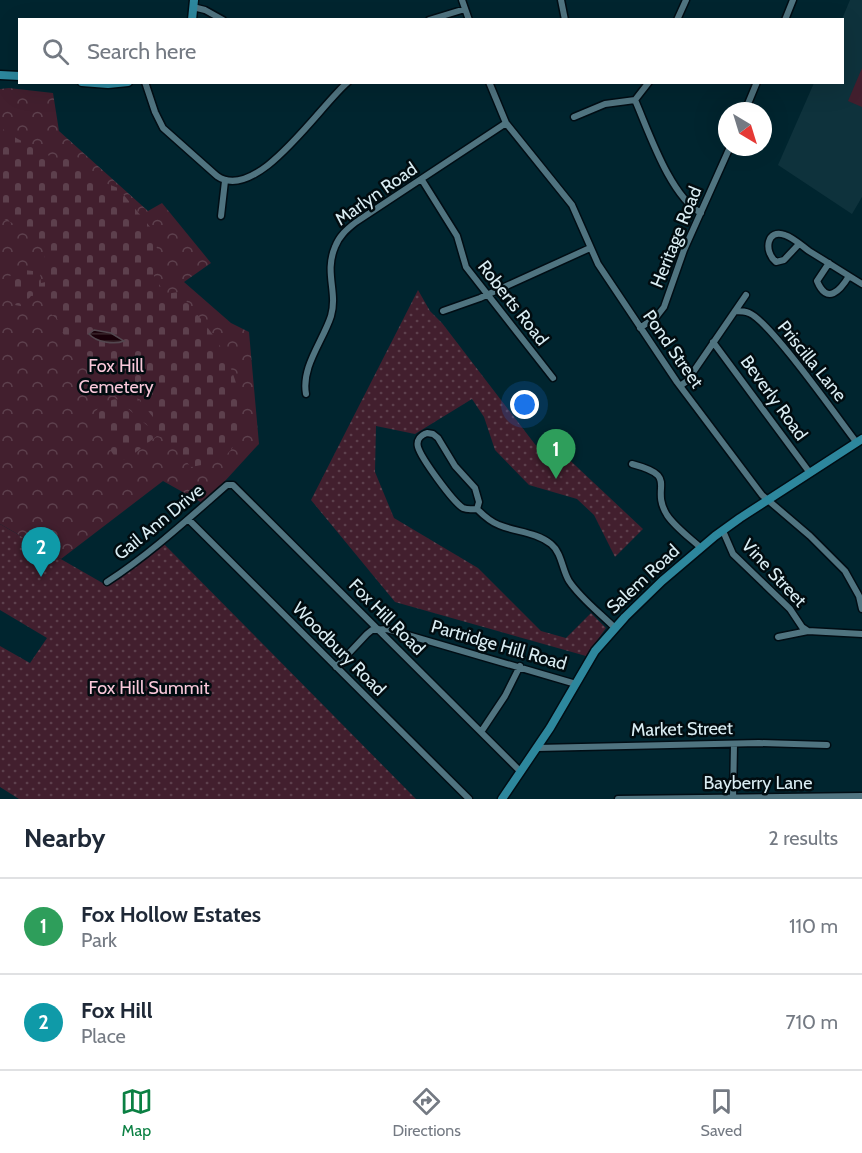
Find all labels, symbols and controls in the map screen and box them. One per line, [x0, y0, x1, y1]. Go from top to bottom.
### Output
search box [18, 18, 844, 84]
icon: search [39, 35, 72, 68]
text: Search here [87, 38, 196, 65]
north arrow [718, 102, 772, 156]
street label: Marlyn Road [331, 158, 421, 230]
street label: Heritage Road [646, 183, 706, 291]
street label: Roberts Road [473, 256, 553, 350]
street label: Pond Street [638, 306, 708, 392]
street label: Priscilla Lane [773, 316, 851, 406]
street label: Beverly Road [736, 351, 812, 445]
park label: Fox Hill Cemetery [78, 355, 154, 398]
your location [510, 390, 539, 419]
pin: 1 [536, 430, 576, 479]
street label: Gail Ann Drive [110, 479, 208, 565]
pin: 2 [22, 528, 60, 577]
street label: Vine Street [737, 534, 811, 612]
street label: Salem Road [602, 540, 684, 618]
street label: Fox Hill Road [344, 574, 430, 660]
street label: Woodbury Road [288, 598, 390, 700]
street label: Partridge Hill Road [429, 615, 569, 675]
park label: Fox Hill Summit [89, 677, 209, 699]
street label: Market Street [631, 717, 733, 741]
street label: Bayberry Lane [704, 772, 812, 794]
text: Nearby [24, 822, 105, 854]
text: 2 results [768, 826, 838, 850]
text: Fox Hollow Estates [81, 901, 261, 928]
text: 1 [40, 914, 47, 938]
text: 110 m [789, 914, 838, 938]
text: Park [81, 928, 117, 952]
text: Fox Hill [81, 997, 152, 1024]
text: 2 [38, 1010, 49, 1034]
text: 710 m [785, 1010, 838, 1034]
text: Place [81, 1024, 126, 1048]
tab: Map [120, 1085, 153, 1140]
tab: Directions [393, 1085, 461, 1140]
tab: Saved [701, 1085, 742, 1140]

